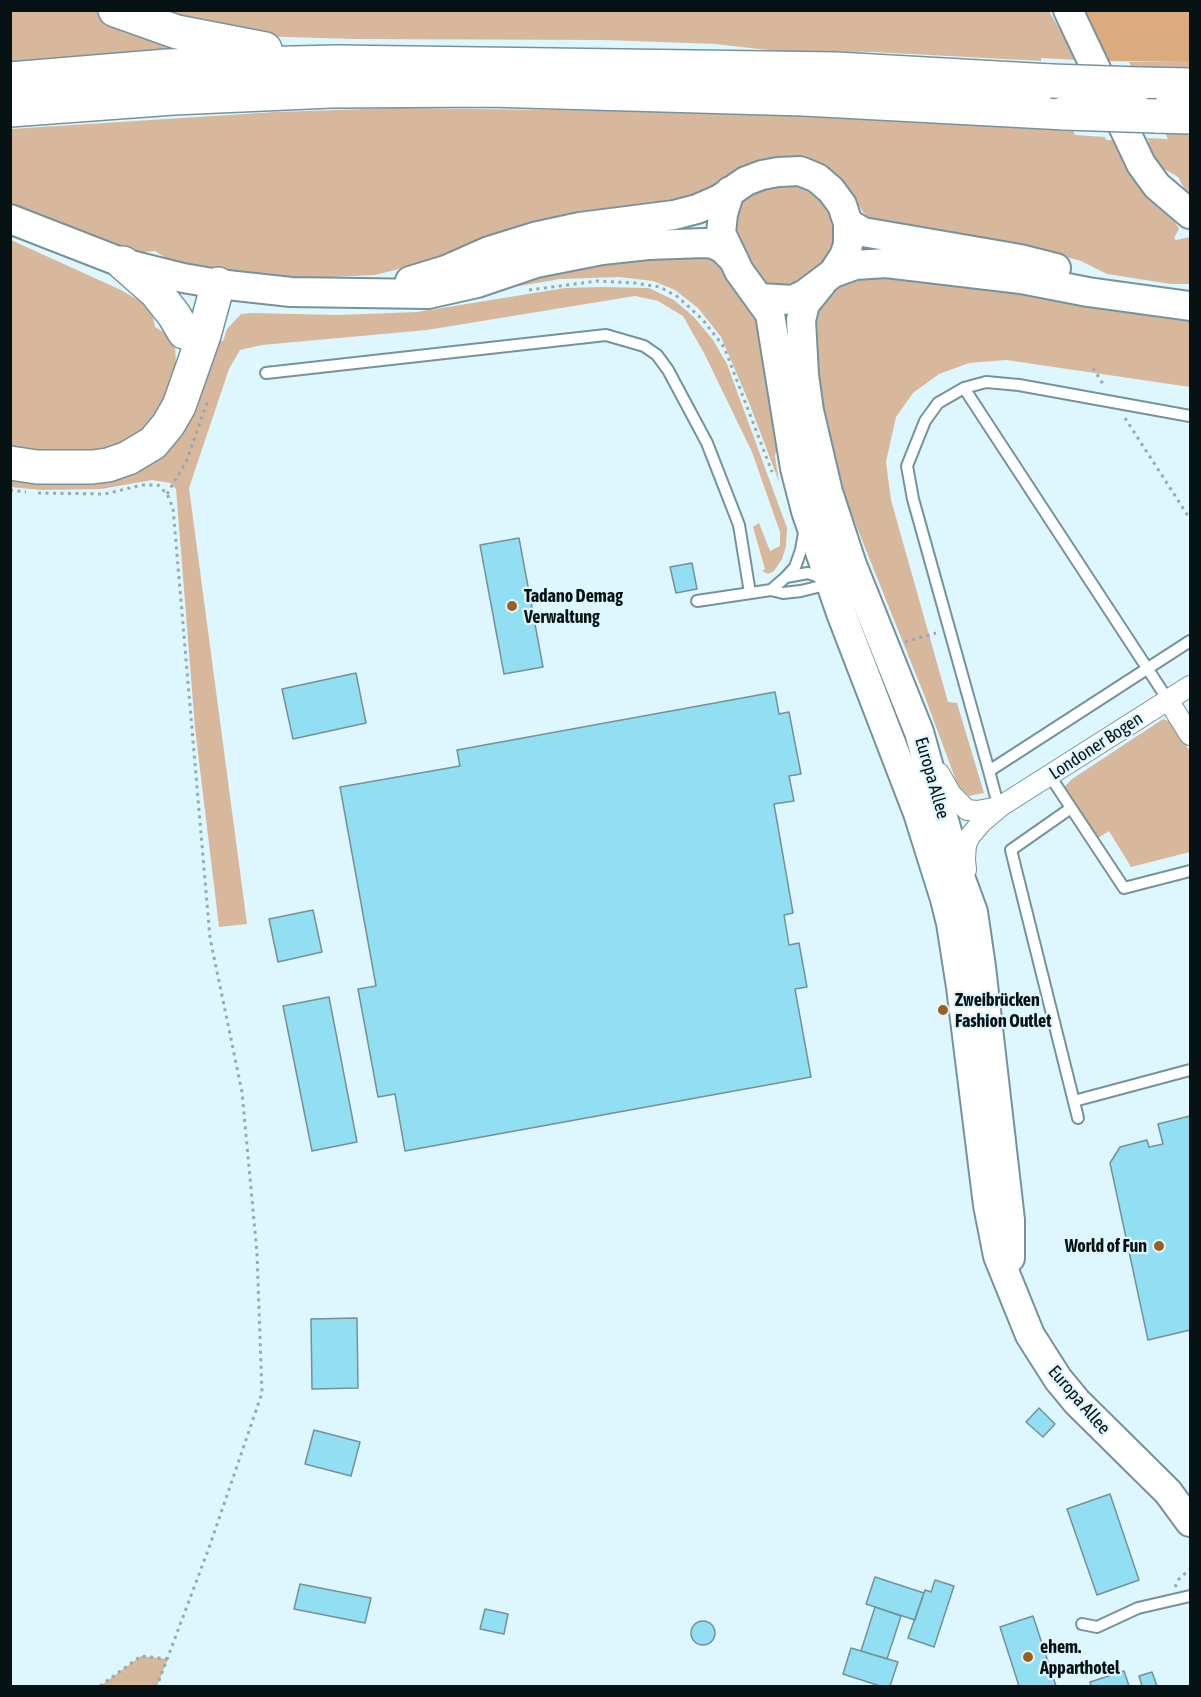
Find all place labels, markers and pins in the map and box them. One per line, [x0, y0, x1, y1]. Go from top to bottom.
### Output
place label: Tadano Demag Verwaltung [524, 585, 623, 628]
marker: Tadano Demag Verwaltung [505, 599, 519, 613]
place label: Zweibrücken Fashion Outlet [955, 989, 1051, 1032]
marker: Zweibrücken Fashion Outlet [936, 1003, 950, 1017]
place label: World of Fun [1065, 1235, 1147, 1257]
marker: World of Fun [1152, 1239, 1166, 1253]
place label: ehem. Apparthotel [1040, 1636, 1120, 1678]
marker: ehem. Apparthotel [1021, 1650, 1035, 1664]

